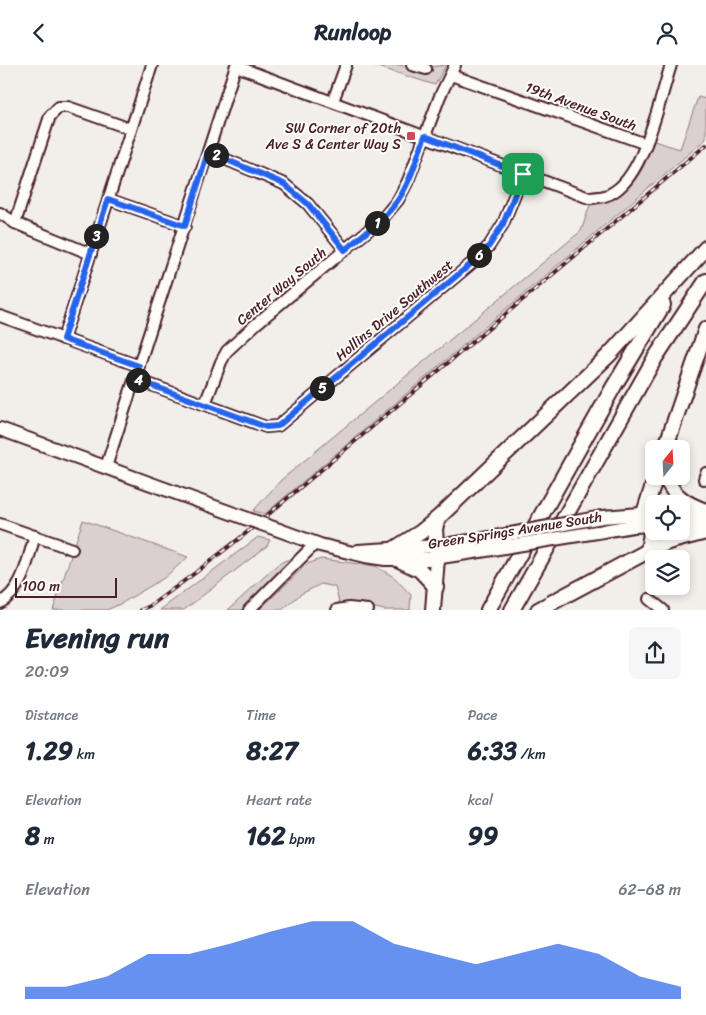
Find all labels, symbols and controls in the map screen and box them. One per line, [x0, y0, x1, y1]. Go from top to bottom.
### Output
text: Runloop [315, 13, 391, 52]
icon: back [25, 19, 53, 47]
icon: person [653, 19, 681, 47]
street label: 19th Avenue South [522, 75, 640, 138]
place label: SW Corner of 20th Ave S & Center Way S [265, 116, 401, 157]
marker: SW Corner of 20th Ave S & Center Way S [405, 130, 417, 142]
pin: 2 [204, 143, 228, 167]
text: 2 [212, 143, 221, 168]
pin [502, 153, 544, 195]
icon: arrive [509, 160, 537, 188]
pin: 1 [364, 211, 390, 235]
text: 1 [374, 211, 381, 236]
pin: 3 [84, 223, 108, 249]
text: 3 [93, 224, 100, 249]
street label: Center Way South [230, 241, 332, 332]
pin: 6 [466, 243, 492, 267]
text: 6 [476, 243, 483, 268]
street label: Hollins Drive Southwest [330, 253, 459, 368]
pin: 4 [126, 367, 150, 393]
text: 4 [134, 368, 143, 393]
pin: 5 [310, 375, 334, 401]
text: 5 [318, 376, 327, 401]
north arrow [645, 440, 690, 485]
map controls [645, 440, 690, 595]
button: locate [645, 495, 690, 540]
street label: Green Springs Avenue South [426, 504, 604, 557]
button: layers [645, 550, 690, 595]
text: 100 m [22, 574, 60, 599]
scale bar [15, 575, 118, 598]
text: Evening run [25, 613, 169, 662]
button: share [629, 627, 681, 679]
text: 20:09 [25, 657, 69, 686]
text: Distance [25, 703, 78, 728]
text: Time [246, 703, 276, 728]
text: Pace [468, 703, 497, 728]
text: 1.29 [25, 728, 73, 773]
text: 8:27 [246, 728, 298, 773]
text: 6:33 [468, 728, 517, 773]
text: km [73, 742, 95, 767]
text: /km [517, 742, 546, 767]
text: Elevation [25, 788, 82, 813]
text: Heart rate [246, 788, 312, 813]
text: kcal [468, 788, 493, 813]
text: 8 [25, 813, 40, 858]
text: 162 [246, 813, 286, 858]
text: 99 [468, 813, 498, 858]
text: m [40, 827, 54, 852]
text: bpm [286, 827, 315, 852]
text: Elevation [25, 875, 90, 904]
text: 62–68 m [618, 875, 681, 904]

